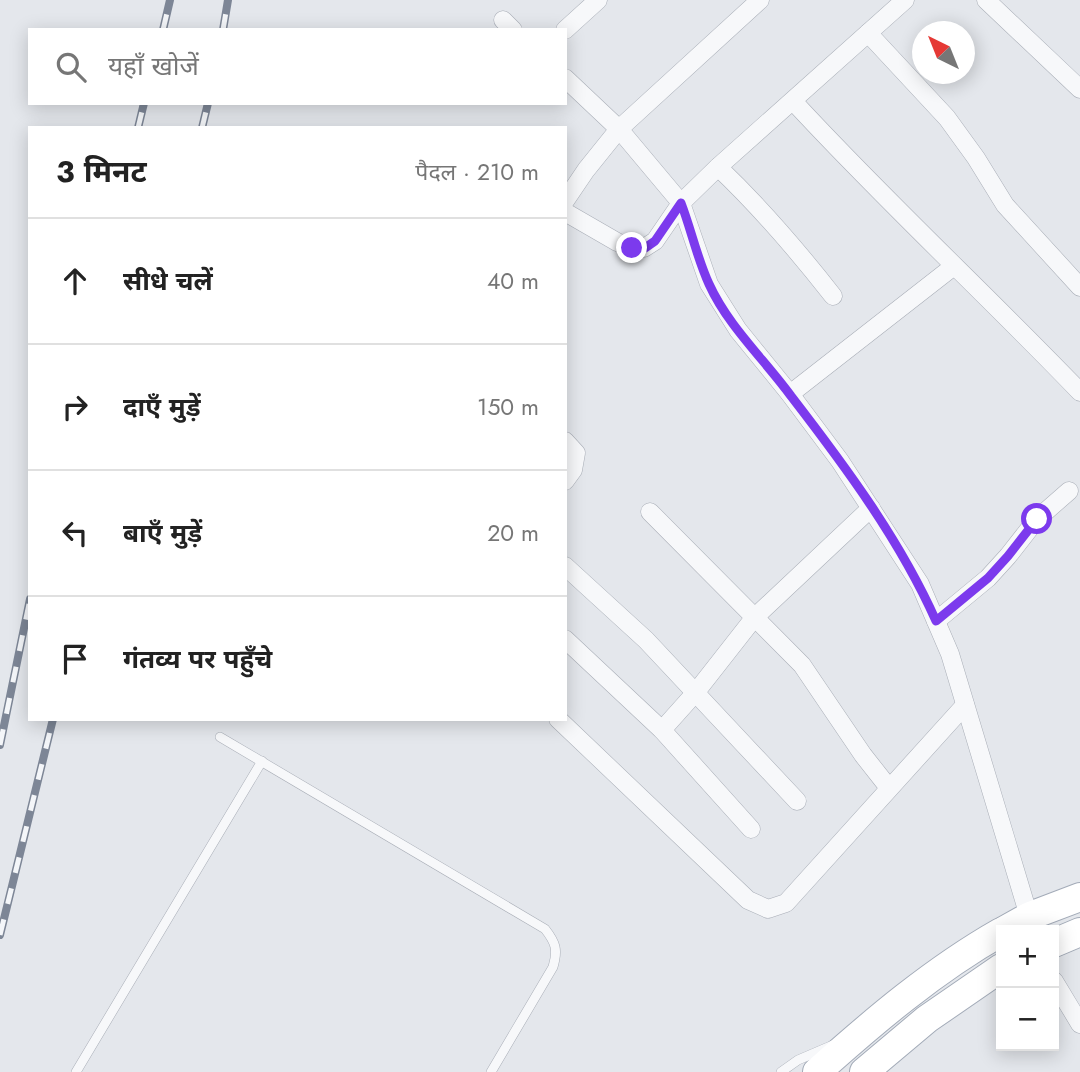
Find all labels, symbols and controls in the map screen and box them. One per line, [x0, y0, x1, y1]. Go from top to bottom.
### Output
north arrow [912, 21, 975, 84]
search box [28, 28, 567, 105]
text: यहाँ खोजें [108, 47, 199, 85]
icon: search [52, 48, 90, 86]
text: 3 मिनट [56, 150, 147, 193]
text: पैदल · 210 m [415, 155, 539, 189]
route end [616, 232, 647, 263]
icon: ahead [56, 262, 94, 300]
text: सीधे चलें [123, 262, 213, 300]
text: 40 m [487, 264, 539, 298]
icon: right [56, 388, 94, 426]
text: दाएँ मुड़ें [123, 388, 201, 426]
text: 150 m [477, 390, 539, 424]
route start [1021, 503, 1052, 534]
icon: left [56, 514, 94, 552]
text: बाएँ मुड़ें [123, 514, 202, 552]
text: 20 m [487, 516, 539, 550]
icon: arrive [56, 640, 94, 678]
text: गंतव्य पर पहुँचे [123, 640, 272, 678]
map controls [996, 925, 1059, 1051]
button: + [996, 925, 1059, 988]
button: − [996, 988, 1059, 1051]

